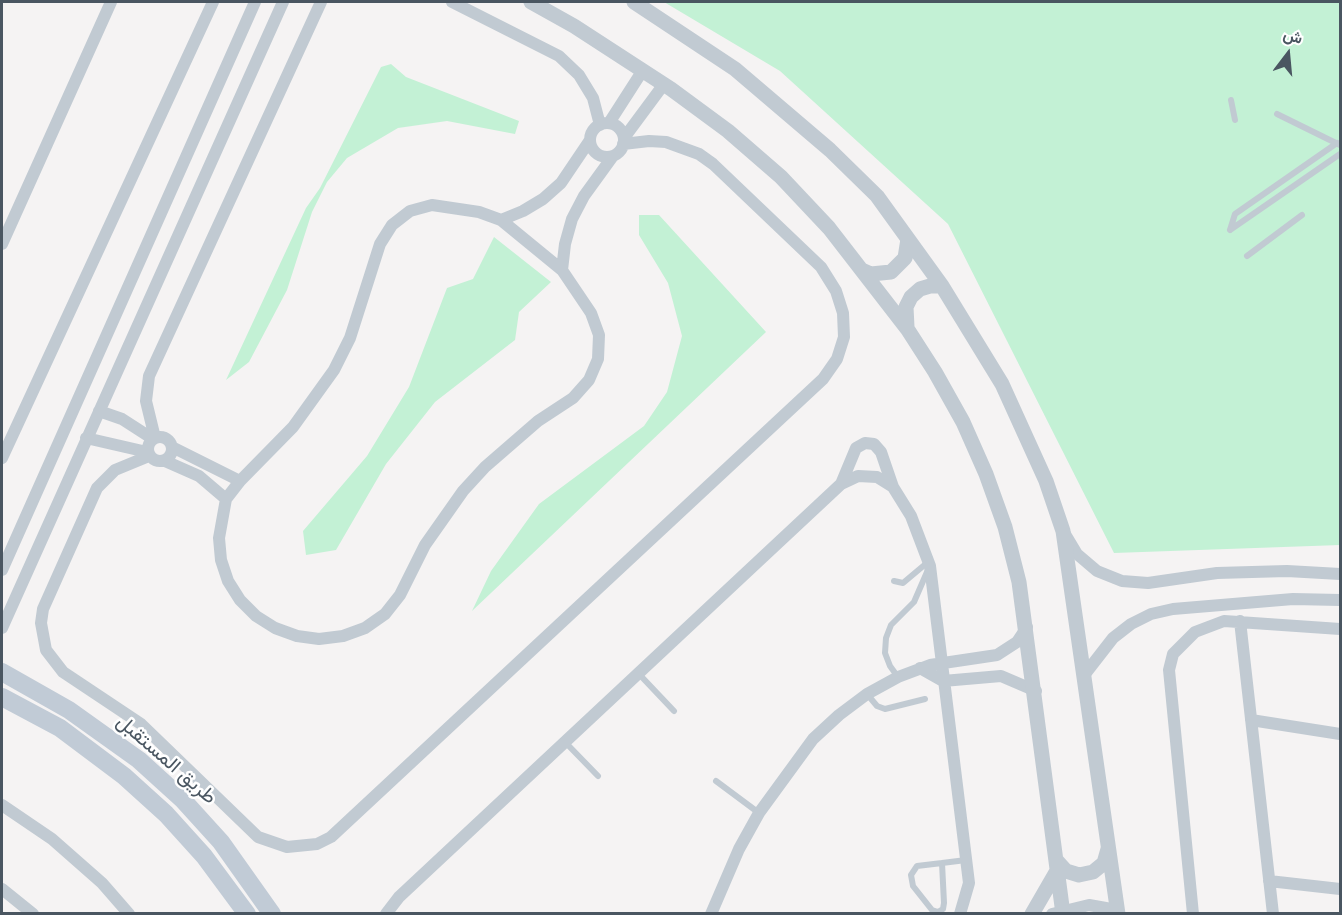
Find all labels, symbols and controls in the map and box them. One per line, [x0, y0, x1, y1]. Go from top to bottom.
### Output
text: ش [1281, 23, 1305, 49]
north arrow [1258, 24, 1318, 84]
street label: طريق المستقبل [111, 710, 221, 810]

